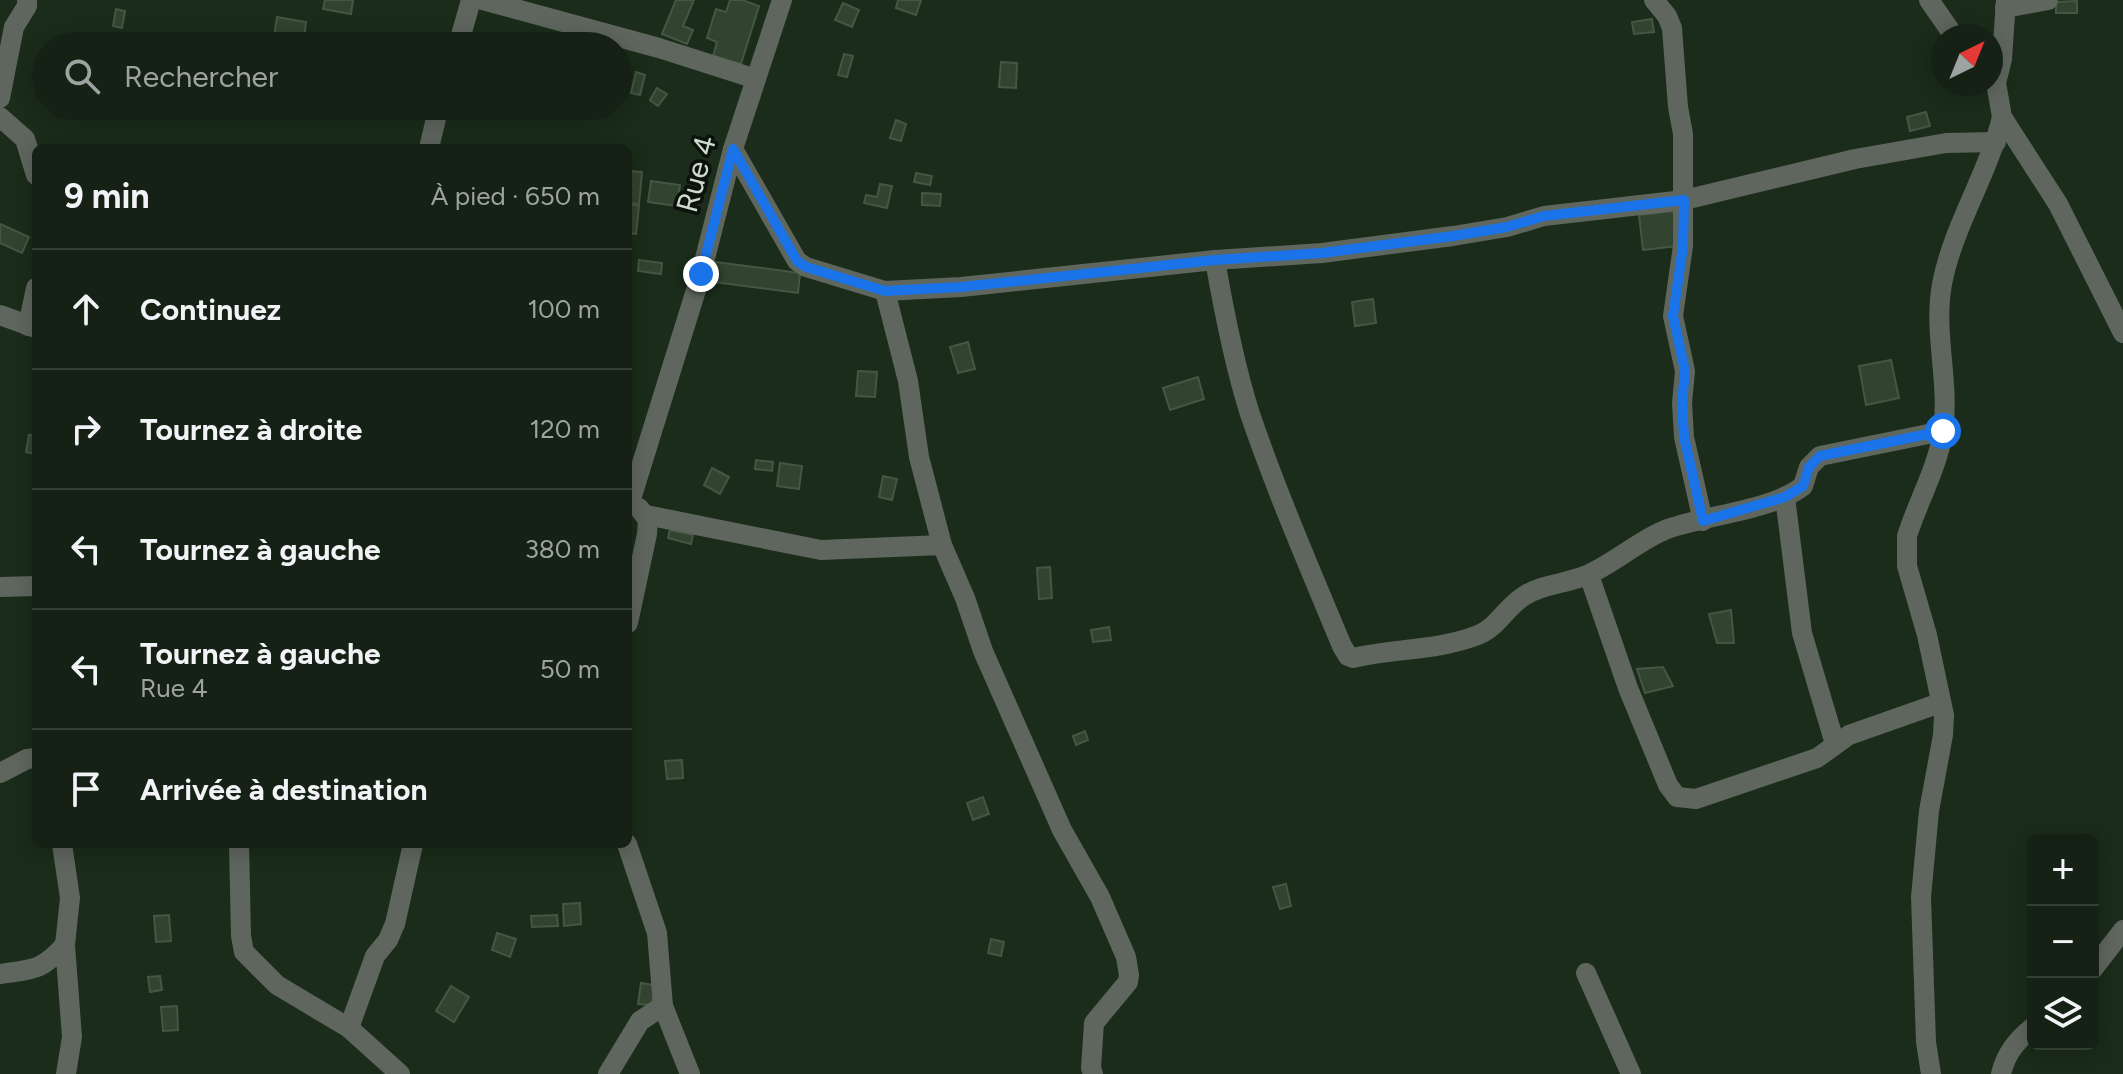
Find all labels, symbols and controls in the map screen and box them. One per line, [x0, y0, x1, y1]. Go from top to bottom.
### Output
north arrow [1931, 24, 2003, 96]
search box [32, 32, 632, 120]
icon: search [60, 54, 104, 98]
text: Rechercher [124, 58, 278, 95]
street label: Rue 4 [668, 132, 724, 216]
text: 9 min [64, 176, 150, 217]
text: À pied · 650 m [431, 180, 600, 212]
route end [683, 256, 719, 292]
icon: ahead [64, 287, 108, 331]
text: Continuez [140, 291, 281, 328]
text: 100 m [527, 293, 600, 325]
icon: right [64, 407, 108, 451]
text: Tournez à droite [140, 411, 362, 448]
text: 120 m [530, 413, 600, 445]
route start [1925, 413, 1961, 449]
icon: left [64, 527, 108, 571]
text: Tournez à gauche [140, 531, 381, 568]
text: 380 m [525, 533, 600, 565]
text: Tournez à gauche [140, 635, 381, 672]
icon: left [64, 647, 108, 691]
text: 50 m [540, 653, 600, 685]
text: Rue 4 [140, 672, 208, 704]
icon: arrive [64, 767, 108, 811]
text: Arrivée à destination [140, 771, 427, 808]
map controls [2027, 834, 2099, 1050]
button: + [2027, 834, 2099, 906]
button: − [2027, 906, 2099, 978]
button: layers [2027, 978, 2099, 1050]

